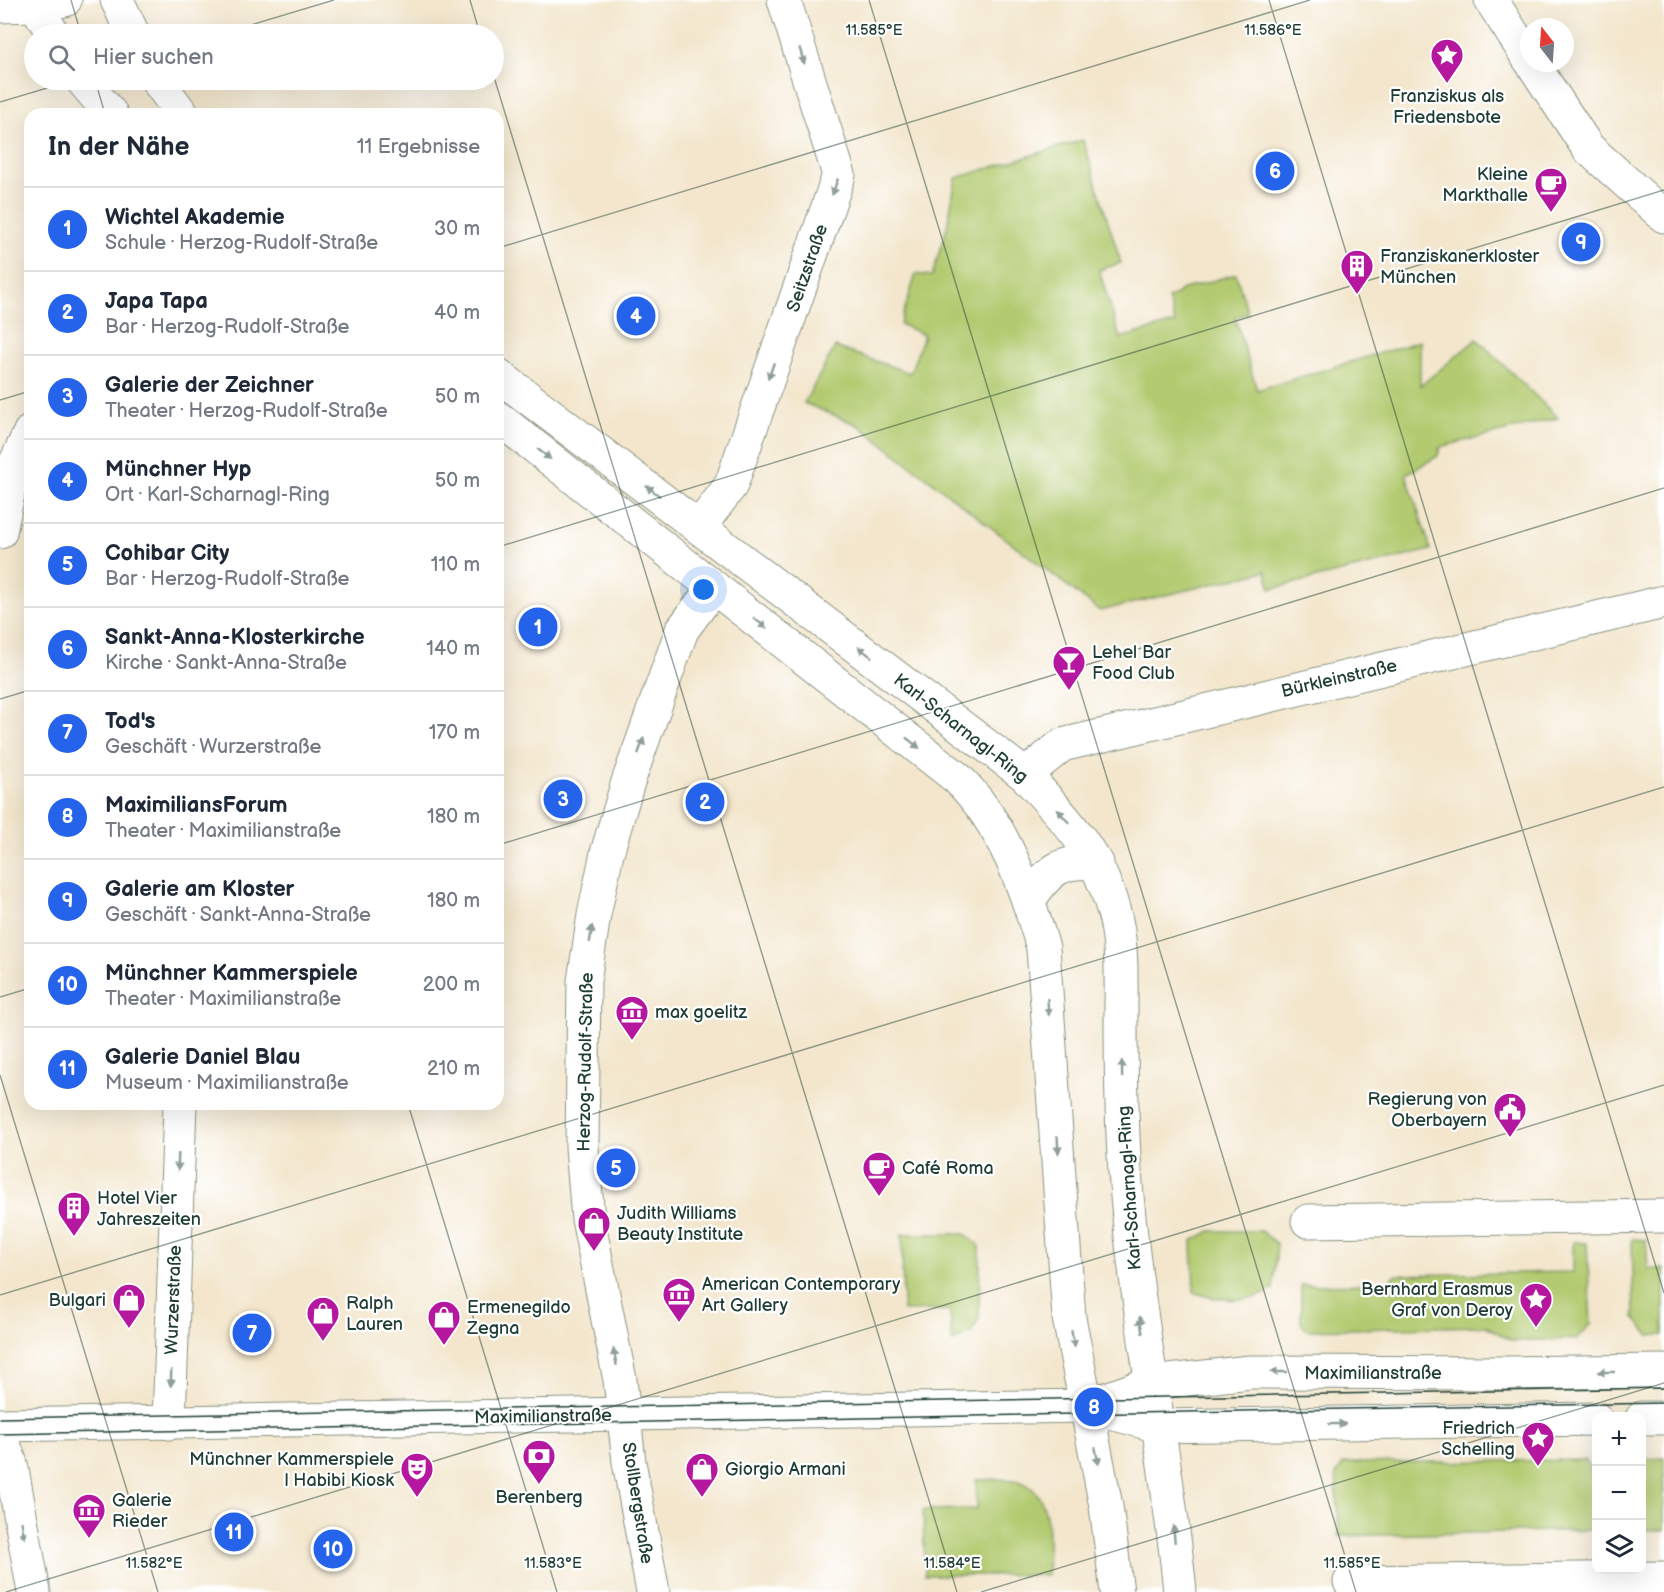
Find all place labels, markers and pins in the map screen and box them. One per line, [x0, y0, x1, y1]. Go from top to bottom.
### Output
place icon: Franziskus als Friedensbote [1429, 37, 1465, 84]
place label: Franziskus als Friedensbote [1390, 86, 1504, 128]
pin: 6 [1256, 148, 1294, 194]
place label: Kleine Markthalle [1442, 164, 1528, 206]
cafe icon: Kleine Markthalle [1533, 166, 1569, 213]
pin: 9 [1562, 220, 1600, 264]
place label: Franziskanerkloster München [1380, 246, 1539, 288]
building icon: Franziskanerkloster München [1339, 248, 1375, 295]
pin: 4 [616, 294, 656, 338]
pin: 1 [518, 604, 558, 650]
place label: Lehel Bar Food Club [1092, 642, 1175, 684]
bar icon: Lehel Bar Food Club [1051, 644, 1087, 691]
pin: 3 [544, 776, 582, 822]
pin: 2 [686, 780, 724, 824]
museum icon: max goelitz [614, 994, 650, 1041]
place label: max goelitz [655, 1002, 747, 1023]
place label: Regierung von Oberbayern [1368, 1089, 1487, 1131]
public building icon: Regierung von Oberbayern [1492, 1091, 1528, 1138]
pin: 5 [596, 1146, 636, 1190]
cafe icon: Café Roma [861, 1150, 897, 1197]
place label: Café Roma [902, 1158, 994, 1179]
place label: Hotel Vier Jahreszeiten [97, 1188, 201, 1230]
building icon: Hotel Vier Jahreszeiten [56, 1190, 92, 1237]
place label: Judith Williams Beauty Institute [617, 1203, 743, 1245]
shop icon: Judith Williams Beauty Institute [576, 1205, 612, 1252]
place label: American Contemporary Art Gallery [702, 1274, 901, 1316]
museum icon: American Contemporary Art Gallery [661, 1276, 697, 1323]
place label: Bernhard Erasmus Graf von Deroy [1361, 1279, 1514, 1321]
place icon: Bernhard Erasmus Graf von Deroy [1518, 1281, 1554, 1328]
shop icon: Bulgari [111, 1282, 147, 1329]
place label: Bulgari [48, 1290, 106, 1311]
place label: Ralph Lauren [346, 1293, 403, 1335]
shop icon: Ralph Lauren [305, 1295, 341, 1342]
place label: Ermenegildo Zegna [466, 1297, 571, 1339]
shop icon: Ermenegildo Zegna [426, 1299, 462, 1346]
pin: 7 [232, 1310, 272, 1356]
pin: 8 [1074, 1384, 1114, 1430]
place label: Friedrich Schelling [1441, 1418, 1515, 1460]
place icon: Friedrich Schelling [1520, 1420, 1556, 1467]
bank icon: Berenberg [521, 1438, 557, 1485]
place label: Münchner Kammerspiele | Habibi Kiosk [189, 1449, 394, 1491]
theatre icon: Münchner Kammerspiele | Habibi Kiosk [399, 1451, 435, 1498]
shop icon: Giorgio Armani [684, 1451, 720, 1498]
place label: Giorgio Armani [725, 1459, 846, 1480]
place label: Berenberg [495, 1487, 583, 1508]
place label: Galerie Rieder [112, 1490, 172, 1532]
museum icon: Galerie Rieder [71, 1492, 107, 1539]
pin: 11 [214, 1510, 254, 1555]
pin: 10 [314, 1526, 352, 1572]

